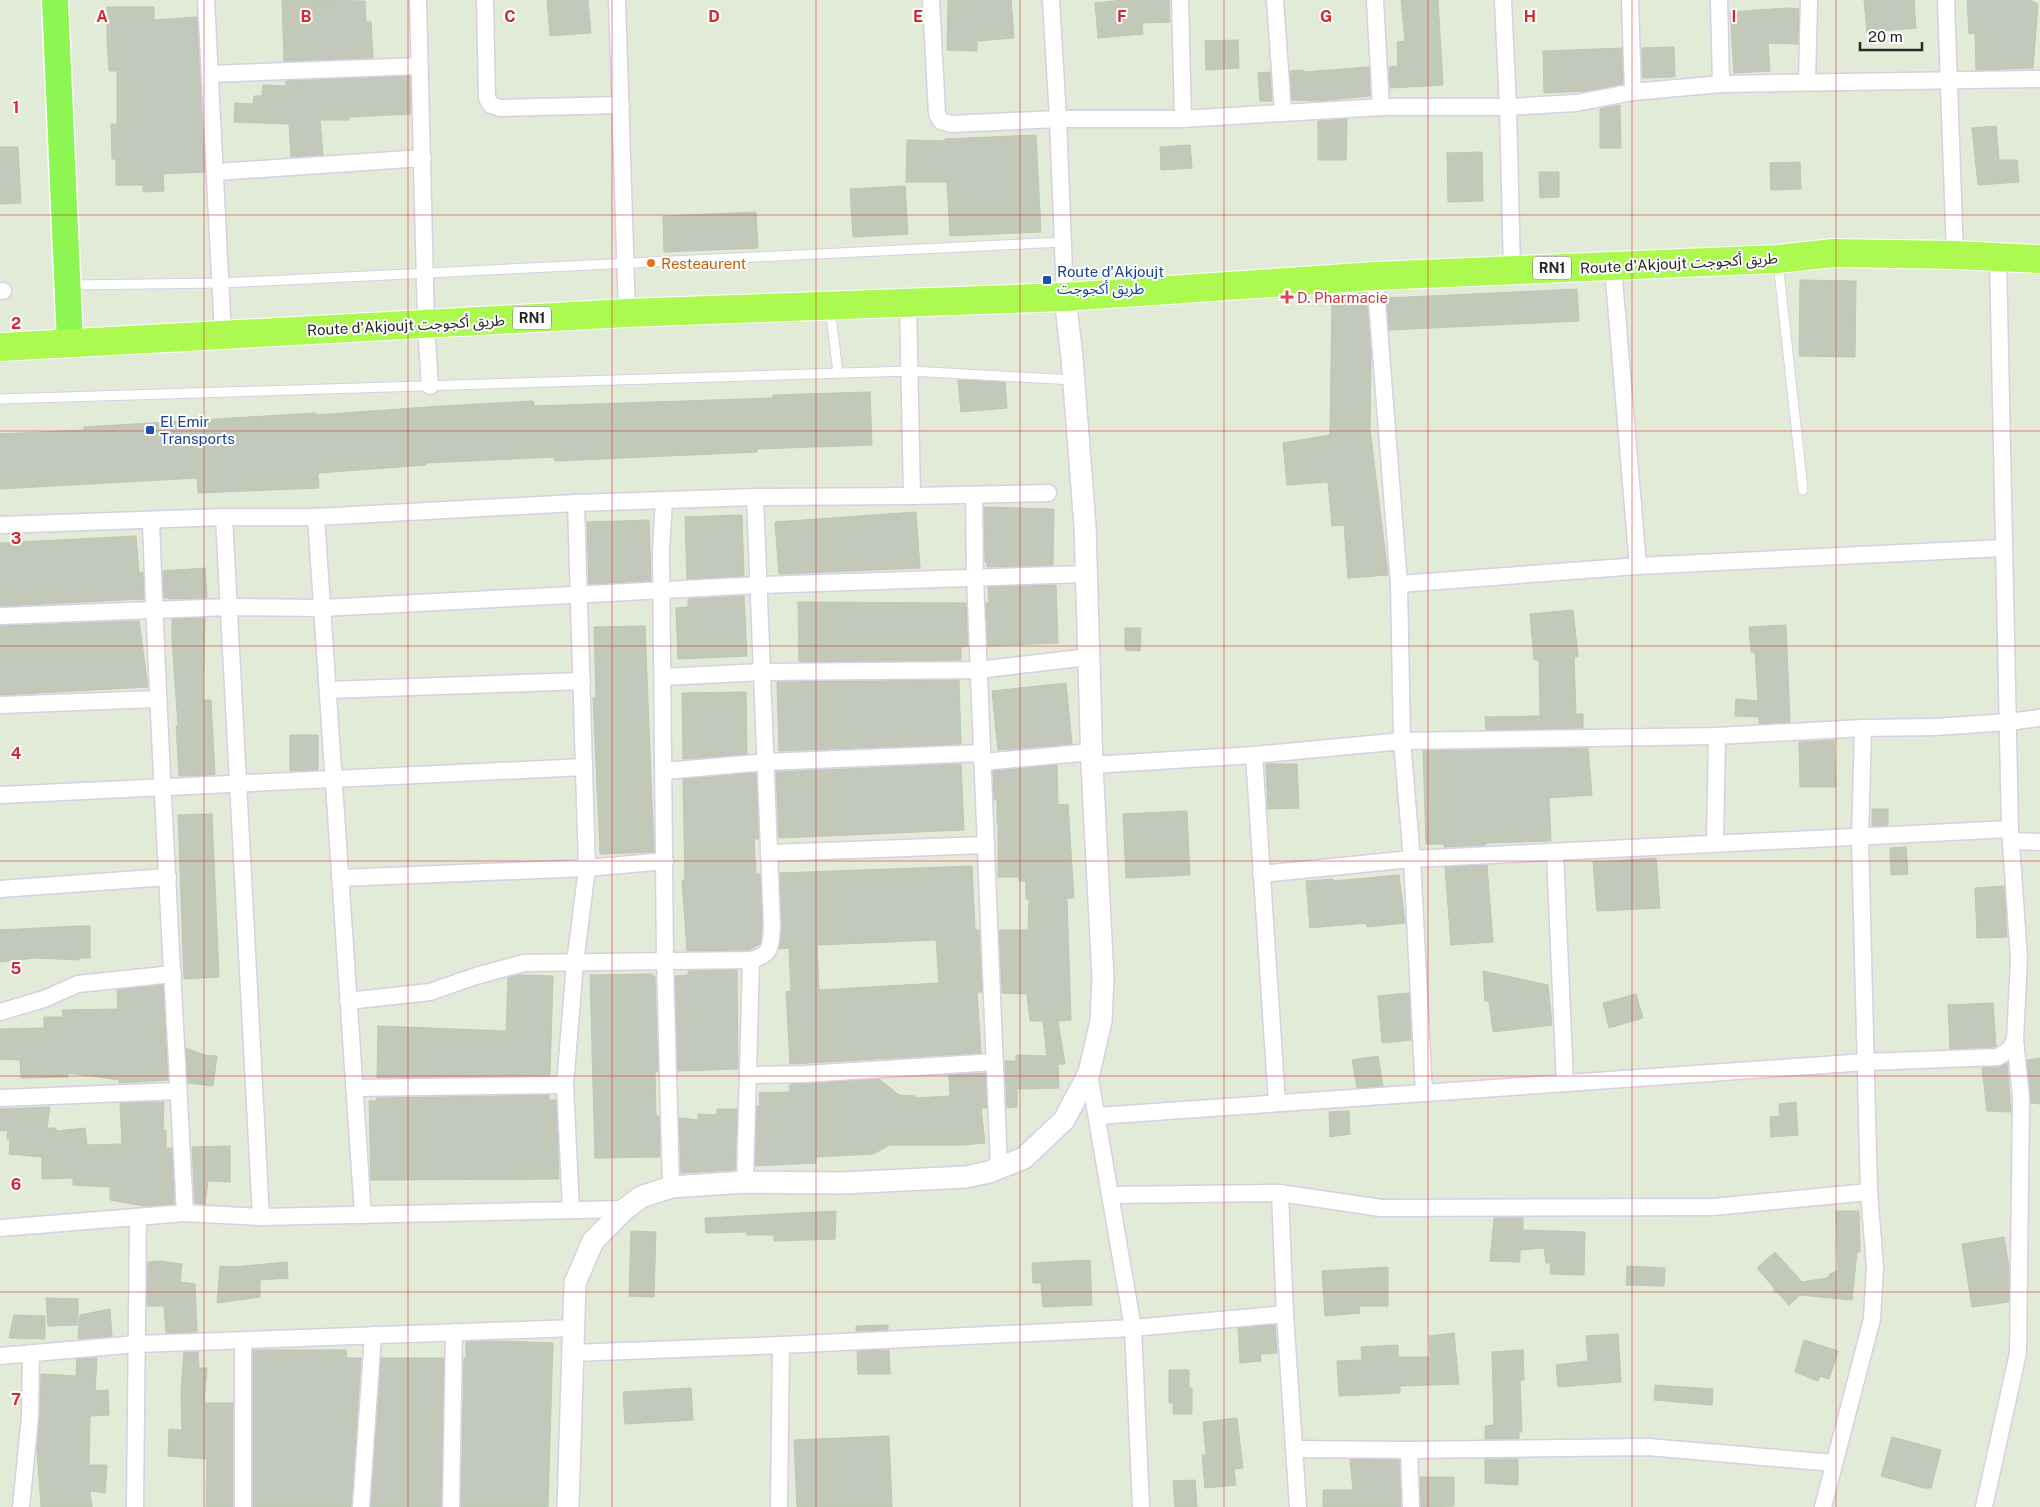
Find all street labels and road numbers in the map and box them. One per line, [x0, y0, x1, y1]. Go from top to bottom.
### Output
street label: Route d'Akjoujt طريق أكجوجت [1580, 249, 1778, 279]
road number: RN1 [1533, 256, 1571, 280]
road number: RN1 [513, 306, 551, 330]
street label: Route d'Akjoujt طريق أكجوجت [307, 311, 505, 341]

